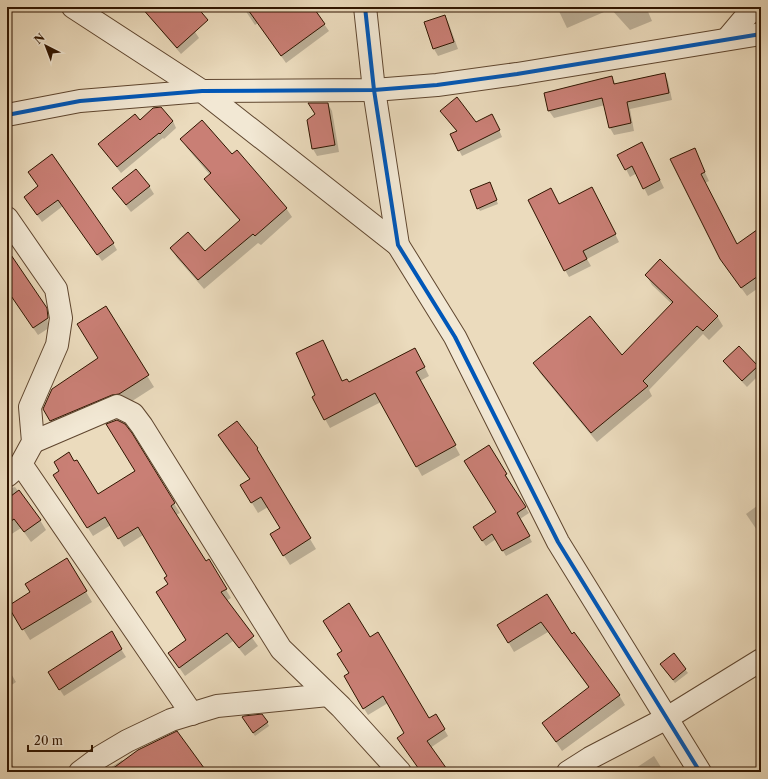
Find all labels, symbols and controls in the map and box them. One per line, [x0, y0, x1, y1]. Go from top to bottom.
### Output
north arrow [26, 26, 66, 66]
text: N [31, 30, 48, 47]
scale bar [28, 727, 92, 753]
text: 20 m [34, 733, 63, 748]

